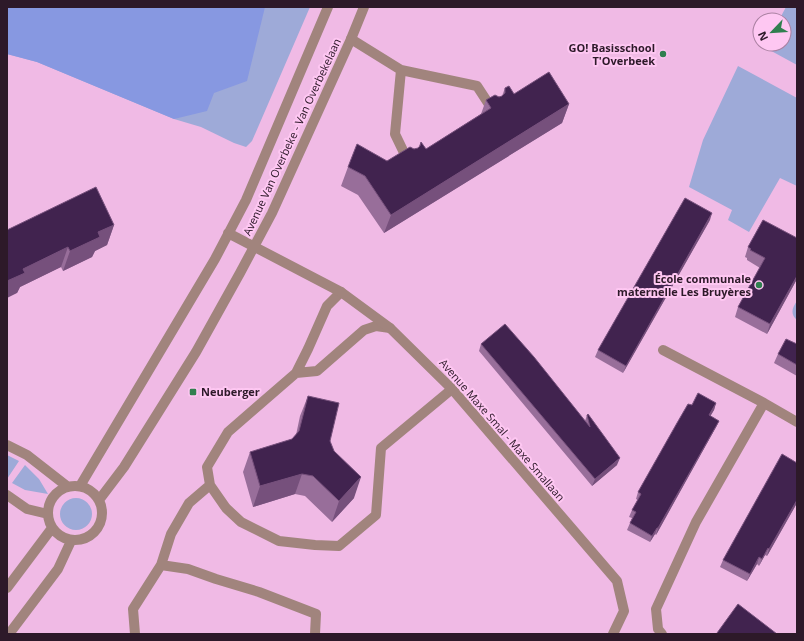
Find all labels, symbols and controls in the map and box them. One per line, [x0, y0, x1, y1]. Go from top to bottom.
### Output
north arrow [752, 12, 792, 52]
text: N [754, 29, 771, 44]
street label: Avenue Van Overbeke - Van Overbekelaan [239, 36, 344, 238]
place label: GO! Basisschool T'Overbeek [569, 40, 655, 68]
marker: GO! Basisschool T'Overbeek [658, 49, 668, 59]
place label: École communale maternelle Les Bruyères [617, 271, 752, 299]
marker: École communale maternelle Les Bruyères [754, 280, 764, 290]
street label: Avenue Maxe Smal - Maxe Smallaan [436, 355, 568, 504]
place label: Neuberger [201, 384, 260, 399]
marker: Neuberger [188, 387, 198, 397]

